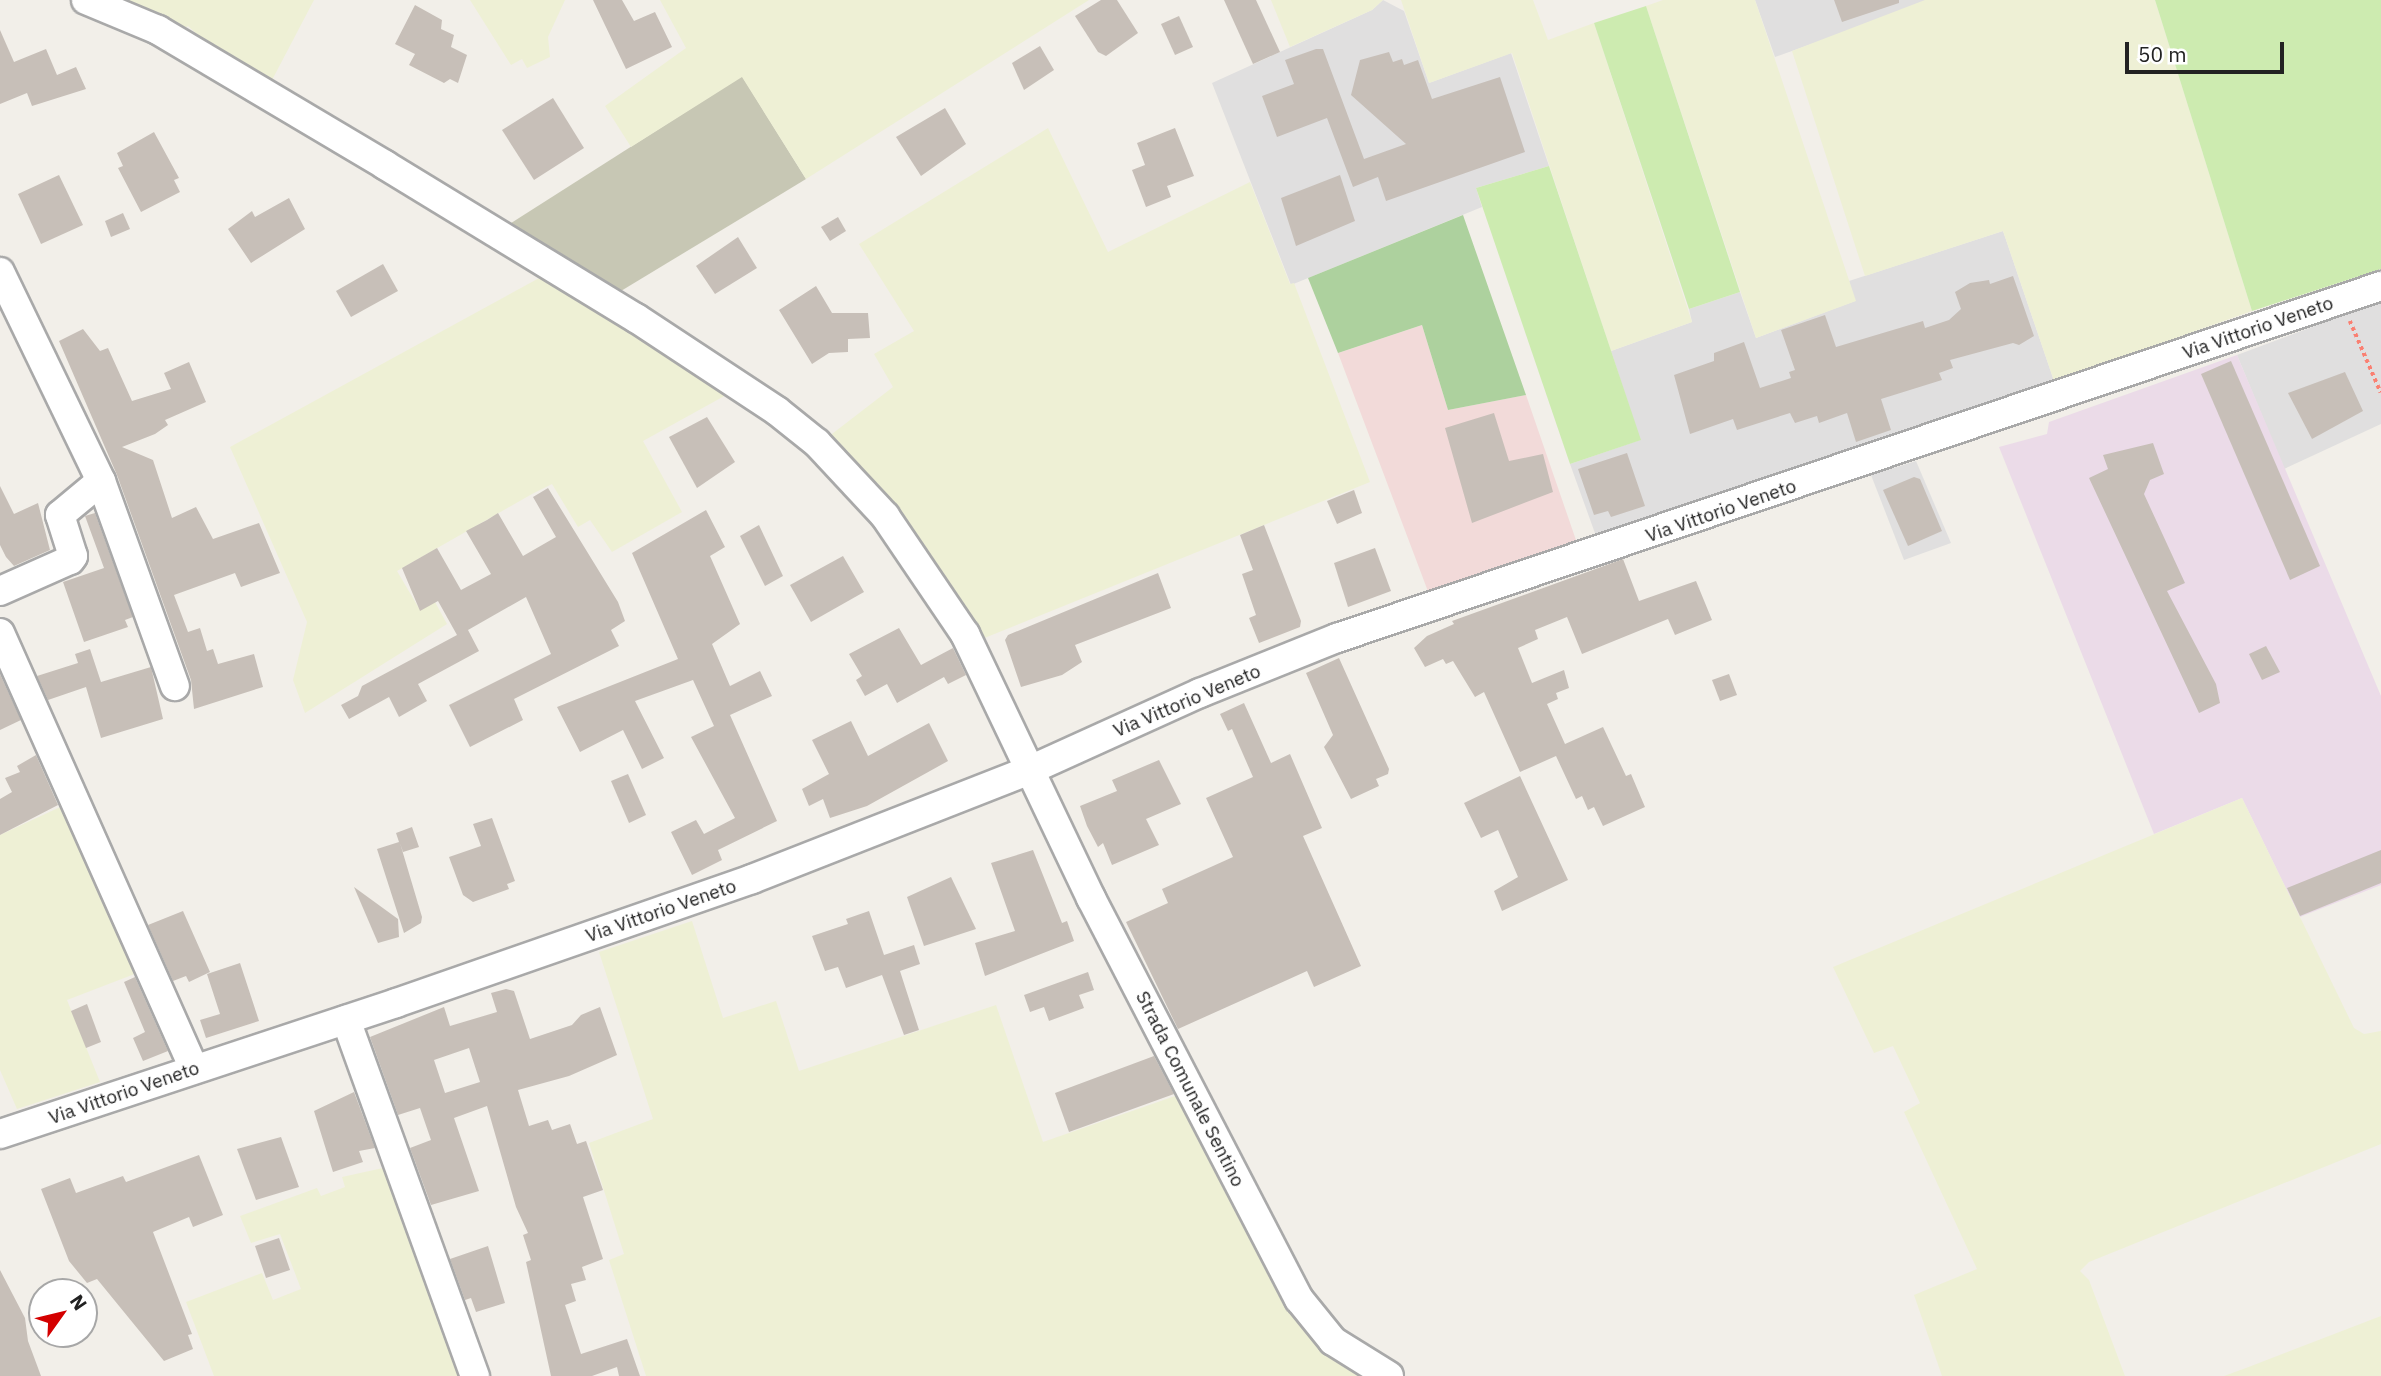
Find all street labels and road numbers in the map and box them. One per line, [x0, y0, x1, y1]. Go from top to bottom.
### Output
street label: Via Vittorio Veneto [2180, 292, 2336, 364]
street label: Via Vittorio Veneto [1643, 475, 1799, 547]
street label: Via Vittorio Veneto [1110, 660, 1264, 742]
street label: Via Vittorio Veneto [583, 875, 739, 947]
street label: Strada Comunale Sentino [1131, 987, 1249, 1191]
street label: Via Vittorio Veneto [46, 1057, 202, 1129]

